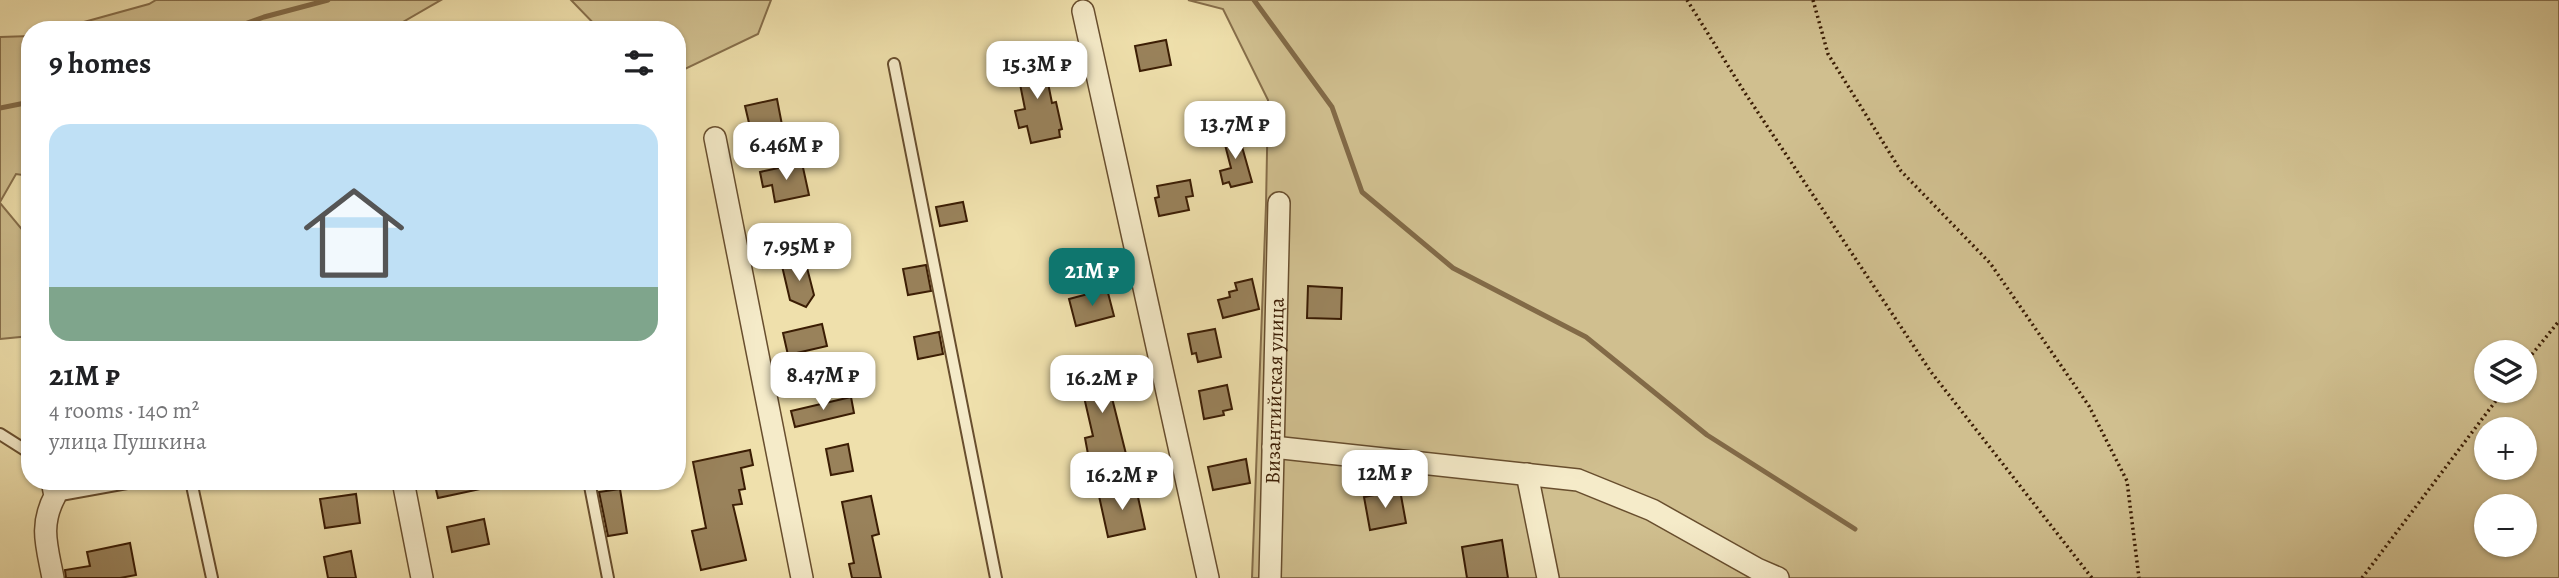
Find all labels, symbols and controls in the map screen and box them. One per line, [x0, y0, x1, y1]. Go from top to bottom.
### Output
pin: 15.3M ₽ [972, 42, 1102, 101]
text: 9 homes [49, 43, 151, 83]
icon: filters [620, 44, 658, 82]
text: 15.3M ₽ [1002, 48, 1072, 79]
pin: 13.7M ₽ [1170, 102, 1300, 161]
text: 13.7M ₽ [1200, 108, 1270, 139]
pin: 6.46M ₽ [721, 122, 851, 182]
text: 6.46M ₽ [749, 129, 823, 160]
icon: home [291, 170, 417, 296]
pin: 7.95M ₽ [734, 224, 864, 283]
text: 7.95M ₽ [763, 230, 835, 261]
pin: 21M ₽ [1043, 248, 1141, 308]
text: 21M ₽ [1065, 255, 1119, 286]
street label: Византийская улица [1258, 297, 1291, 485]
map controls [2474, 340, 2537, 557]
button: layers [2474, 340, 2537, 403]
pin: 8.47M ₽ [758, 352, 888, 412]
text: 21M ₽ [49, 355, 120, 395]
pin: 16.2M ₽ [1037, 356, 1167, 415]
text: 8.47M ₽ [786, 359, 860, 390]
text: 16.2M ₽ [1066, 362, 1138, 393]
text: 4 rooms · 140 m² [49, 395, 199, 426]
button: + [2474, 417, 2537, 480]
text: улица Пушкина [49, 426, 207, 457]
pin: 12M ₽ [1336, 450, 1434, 510]
pin: 16.2M ₽ [1057, 452, 1187, 512]
text: 12M ₽ [1358, 457, 1412, 488]
text: 16.2M ₽ [1086, 459, 1158, 490]
button: − [2474, 494, 2537, 557]

